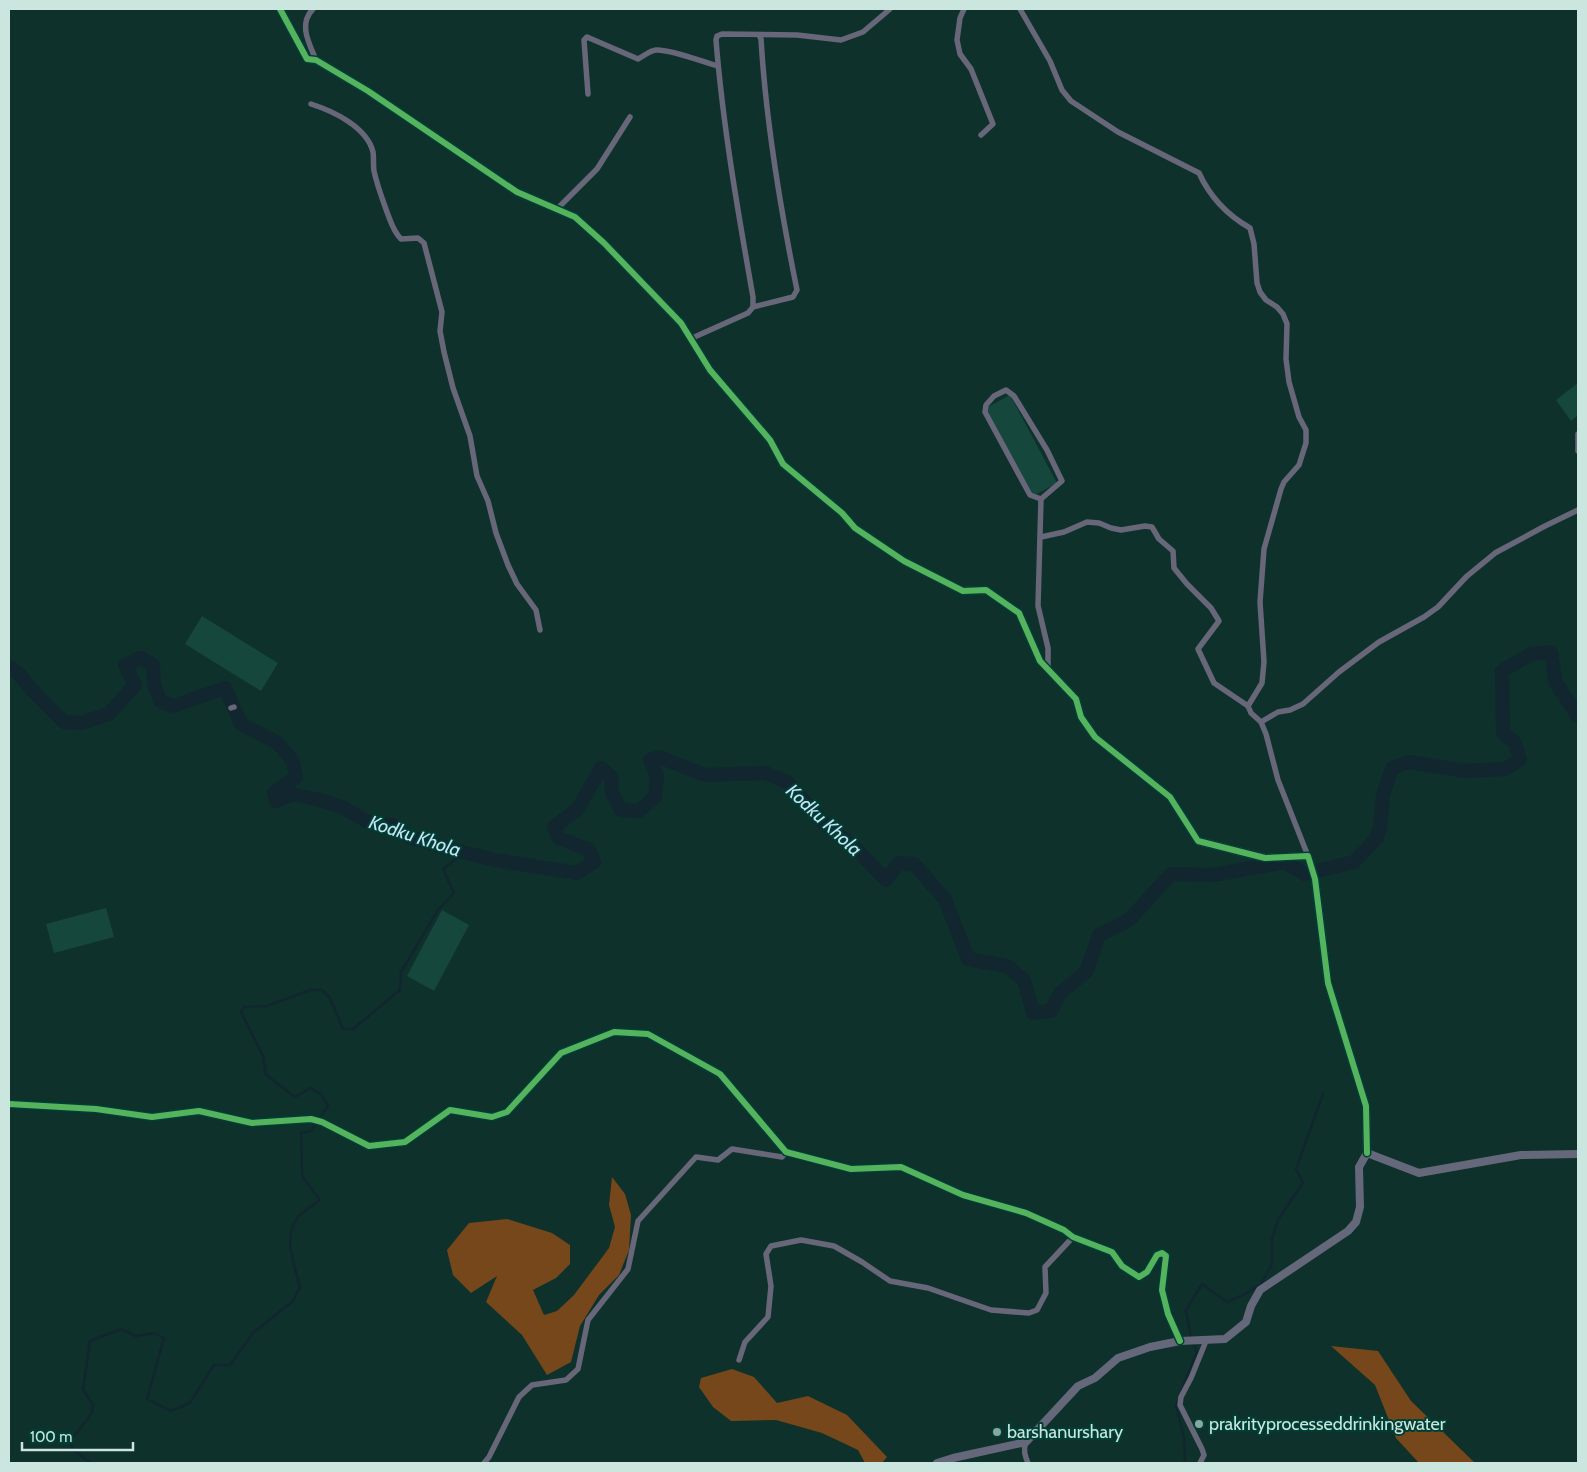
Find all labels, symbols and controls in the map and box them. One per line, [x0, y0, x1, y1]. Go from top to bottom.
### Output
water label: Kodku Khola [781, 779, 867, 861]
water label: Kodku Khola [366, 810, 464, 862]
place label: prakrityprocesseddrinkingwater [1209, 1413, 1446, 1435]
marker: prakrityprocesseddrinkingwater [1193, 1418, 1205, 1430]
scale bar [22, 1420, 134, 1452]
place label: barshanurshary [1007, 1421, 1123, 1443]
marker: barshanurshary [991, 1426, 1003, 1438]
text: 100 m [30, 1428, 72, 1446]

